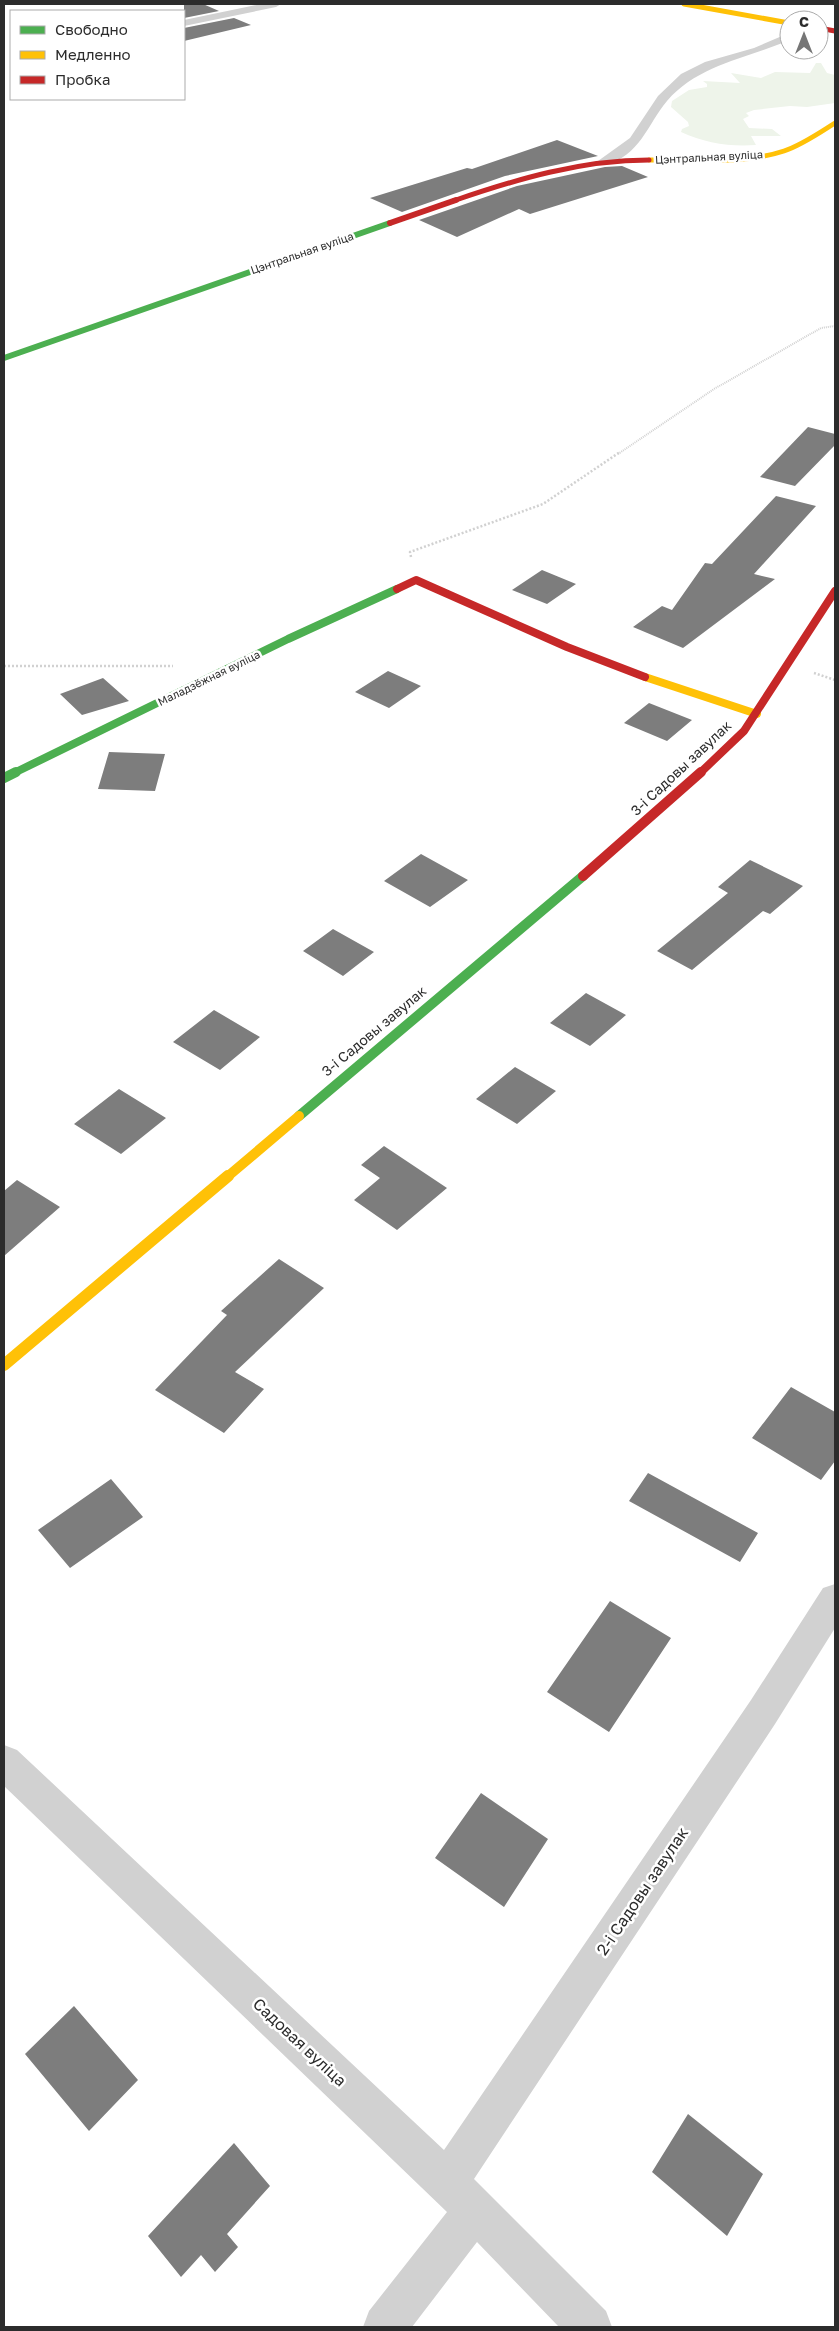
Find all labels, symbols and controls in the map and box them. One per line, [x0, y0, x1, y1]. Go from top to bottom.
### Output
legend [10, 10, 185, 100]
north arrow [779, 10, 829, 60]
text: С [799, 13, 809, 30]
text: Свободно [55, 20, 128, 38]
text: Медленно [55, 45, 131, 63]
text: Пробка [55, 70, 110, 88]
street label: Цэнтральная вуліца [655, 147, 763, 166]
street label: Цэнтральная вуліца [249, 229, 355, 276]
street label: Маладзёжная вуліца [156, 647, 262, 708]
street label: 3-і Садовы завулак [627, 717, 734, 819]
street label: 3-і Садовы завулак [318, 982, 429, 1079]
street label: 2-і Садовы завулак [592, 1823, 692, 1959]
street label: Садовая вуліца [249, 1994, 351, 2090]

